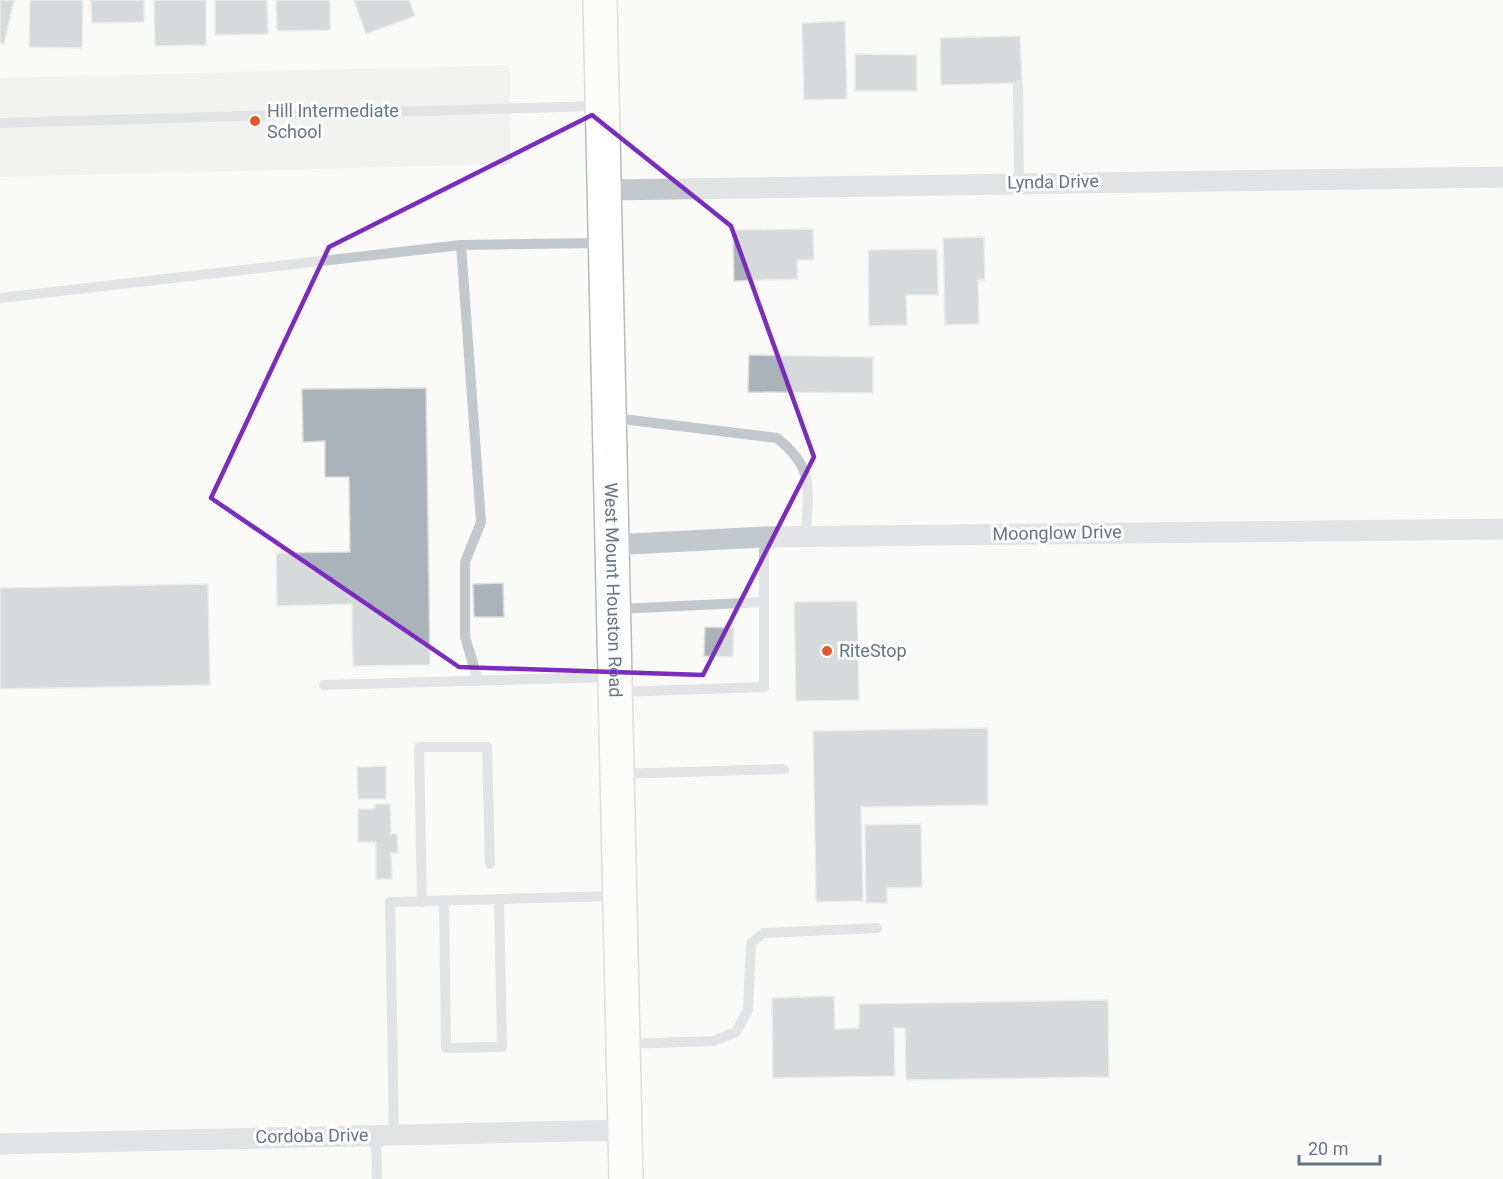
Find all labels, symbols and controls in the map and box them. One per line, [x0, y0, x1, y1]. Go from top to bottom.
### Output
place label: Hill Intermediate School [267, 100, 399, 142]
marker: Hill Intermediate School [248, 114, 262, 128]
street label: Lynda Drive [1007, 170, 1099, 193]
street label: West Mount Houston Road [601, 482, 626, 698]
street label: Moonglow Drive [992, 521, 1122, 544]
place label: RiteStop [839, 640, 907, 661]
marker: RiteStop [820, 644, 834, 658]
street label: Cordoba Drive [255, 1124, 369, 1147]
scale bar [1299, 1128, 1380, 1166]
text: 20 m [1308, 1138, 1348, 1159]

